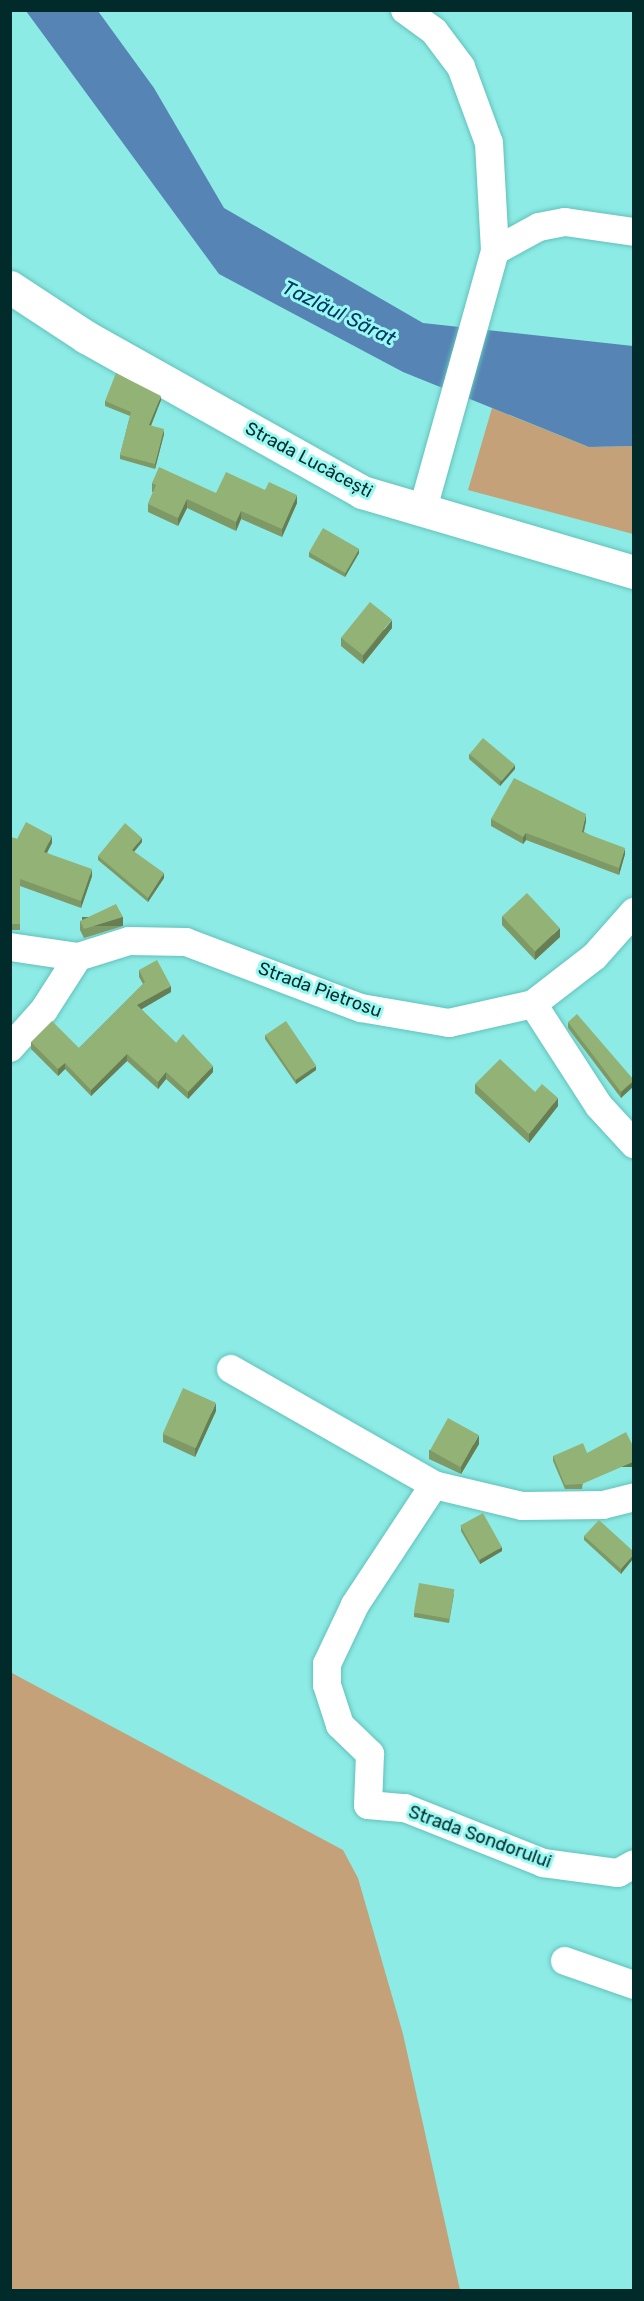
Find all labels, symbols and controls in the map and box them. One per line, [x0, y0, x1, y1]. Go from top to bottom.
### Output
water label: Tazlăul Sărat [278, 275, 400, 351]
street label: Strada Lucăcești [242, 417, 376, 503]
street label: Strada Pietrosu [255, 958, 385, 1022]
street label: Strada Sondorului [406, 1801, 554, 1873]

